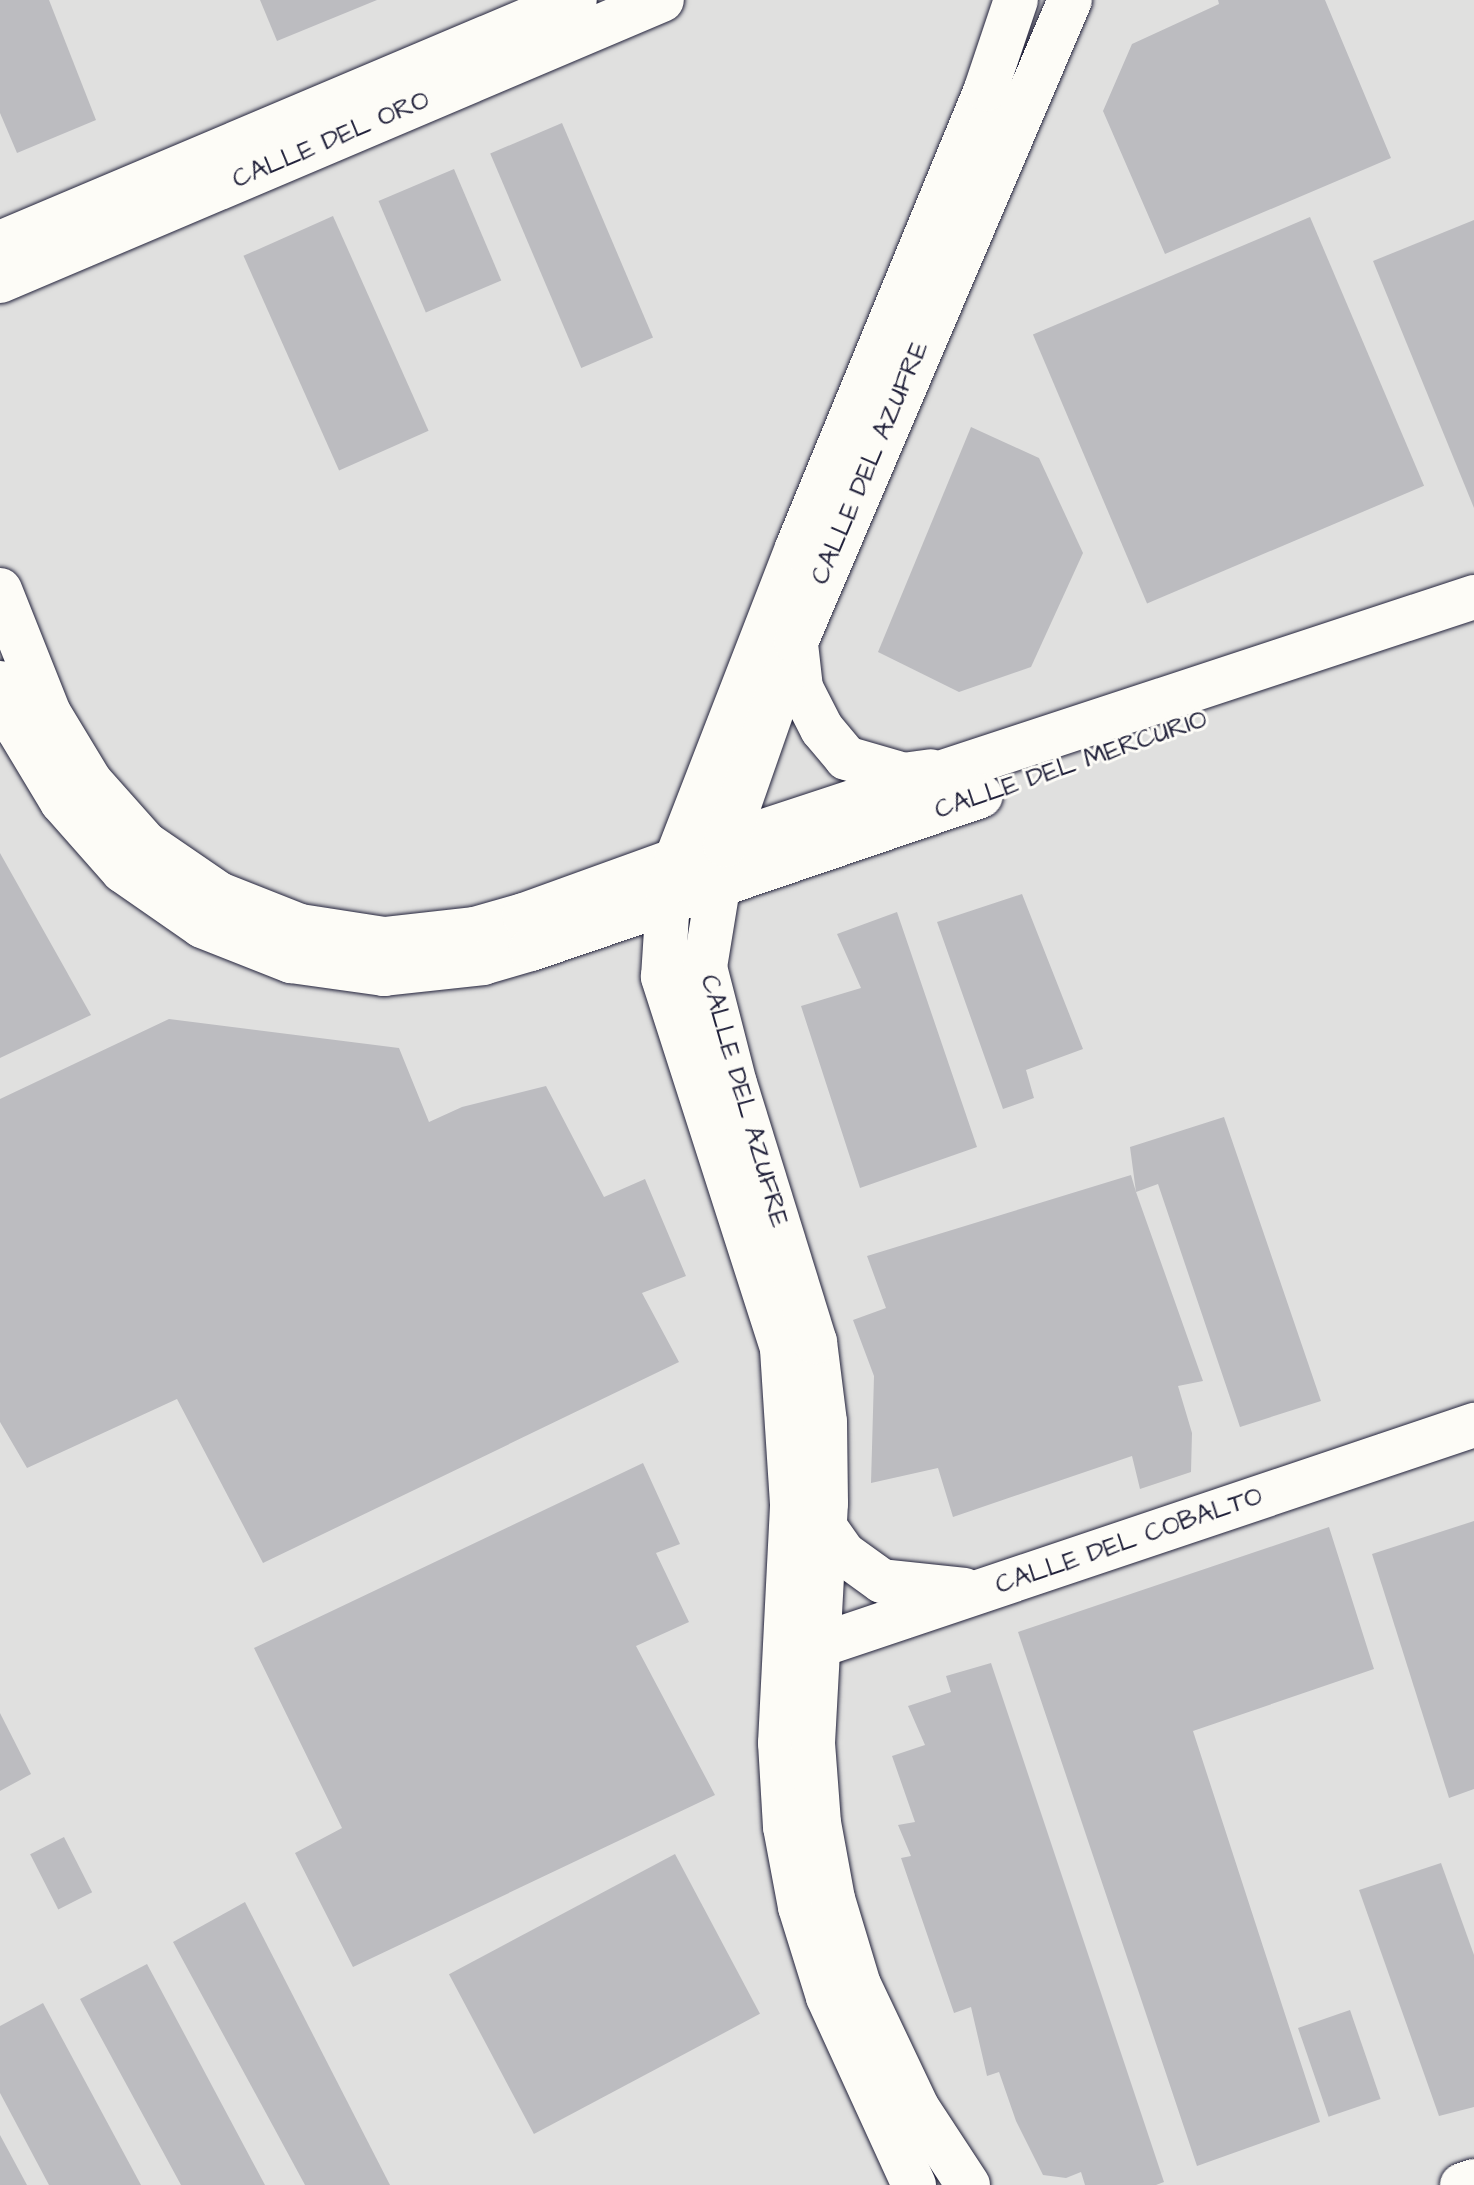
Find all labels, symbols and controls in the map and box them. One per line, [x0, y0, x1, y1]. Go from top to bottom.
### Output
street label: CALLE DEL ORO [228, 84, 434, 196]
street label: CALLE DEL AZUFRE [805, 337, 935, 589]
street label: CALLE DEL MERCURIO [931, 704, 1211, 826]
street label: CALLE DEL AZUFRE [693, 971, 795, 1231]
street label: CALLE DEL COBALTO [991, 1481, 1267, 1601]

